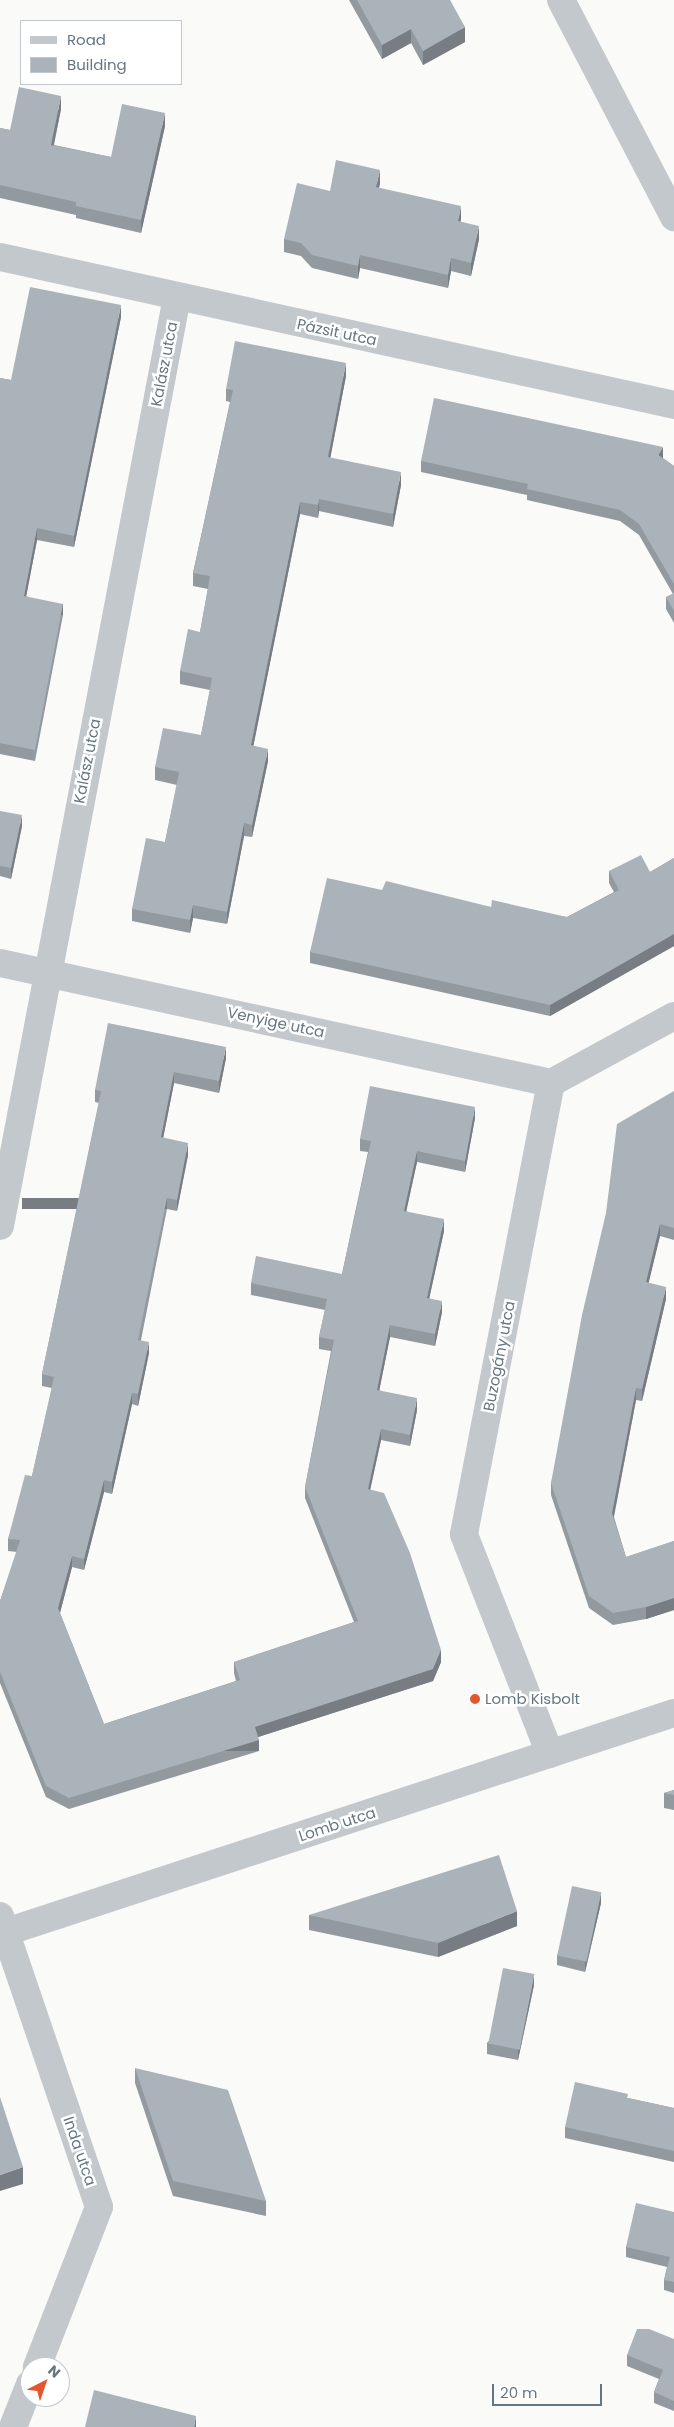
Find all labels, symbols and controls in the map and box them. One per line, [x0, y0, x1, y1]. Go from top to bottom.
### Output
legend [20, 20, 182, 85]
text: Road [67, 29, 106, 50]
text: Building [67, 54, 127, 75]
street label: Pázsit utca [296, 315, 378, 349]
street label: Kalász utca [147, 320, 181, 408]
street label: Kalász utca [70, 717, 104, 805]
street label: Venyige utca [226, 1003, 326, 1041]
street label: Buzogány utca [479, 1299, 519, 1413]
place label: Lomb Kisbolt [485, 1690, 580, 1708]
marker: Lomb Kisbolt [469, 1693, 481, 1705]
street label: Lomb utca [296, 1803, 378, 1845]
street label: Inda utca [60, 2114, 100, 2188]
north arrow [20, 2357, 70, 2407]
text: N [44, 2360, 65, 2382]
scale bar [494, 2374, 604, 2406]
text: 20 m [500, 2382, 538, 2403]

